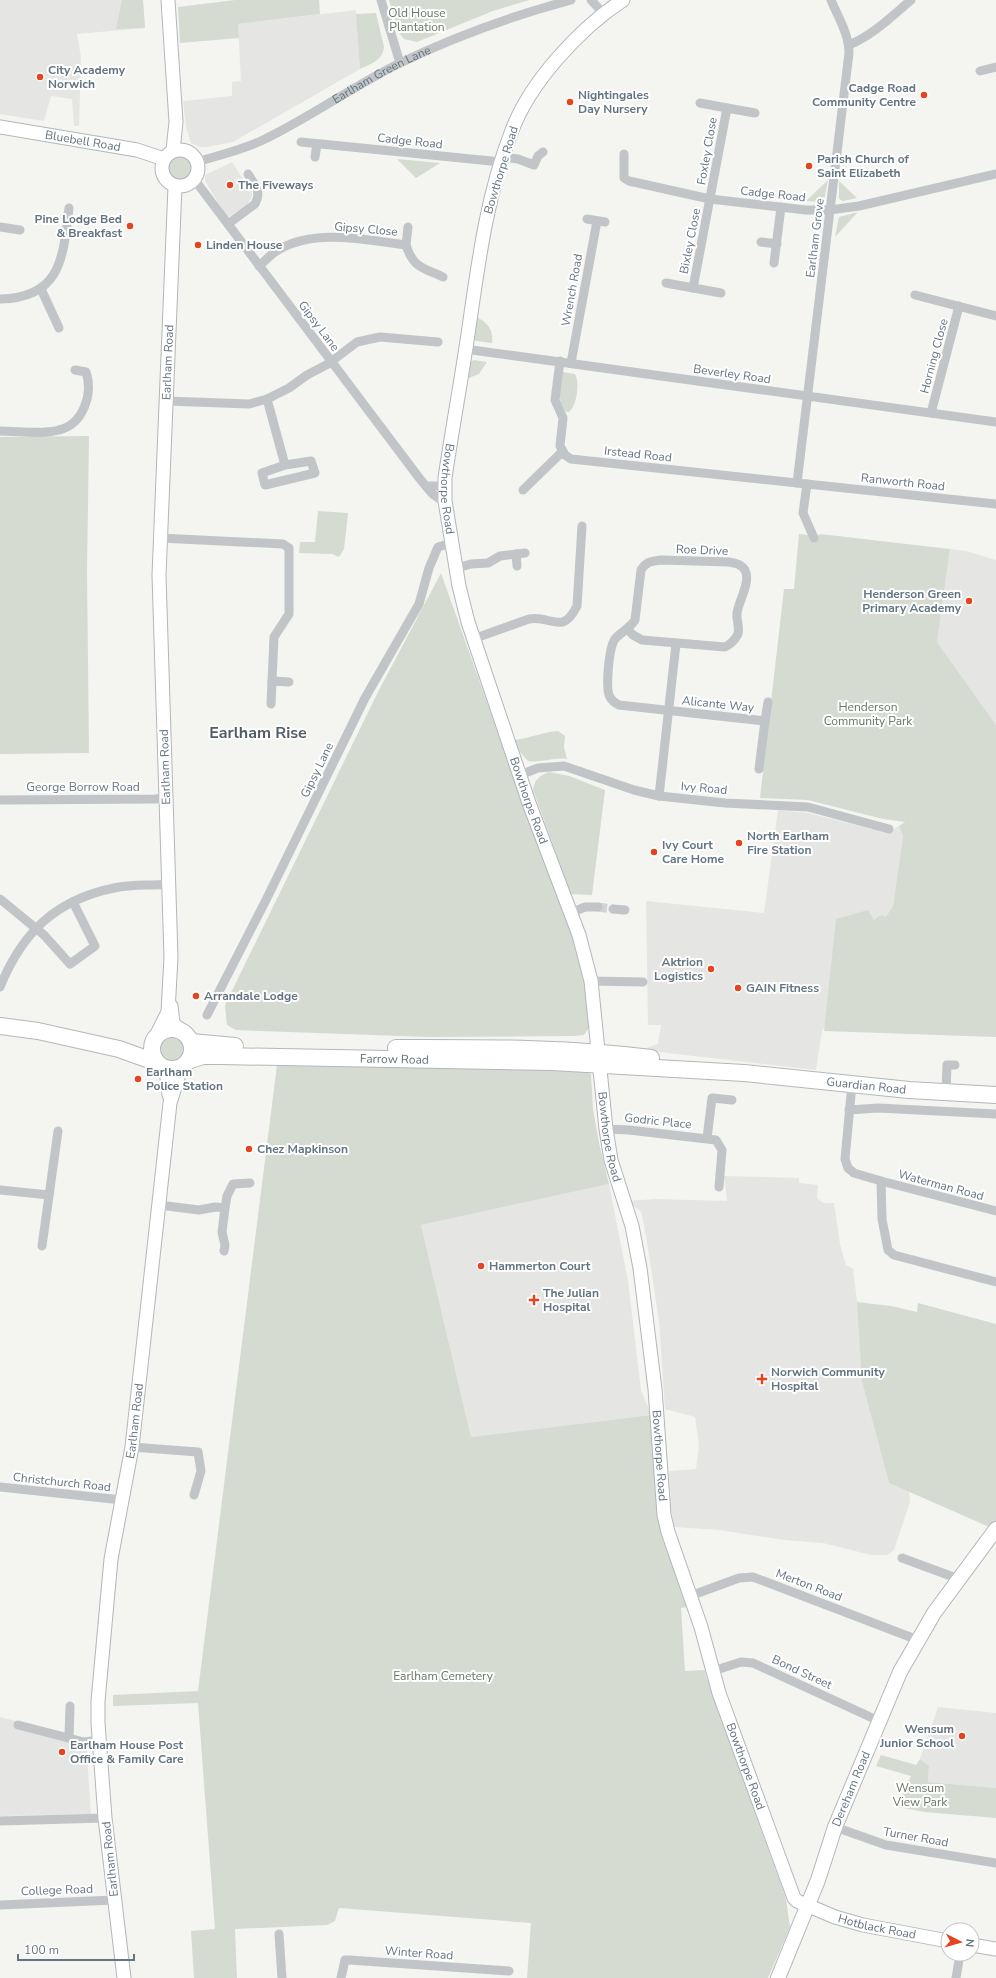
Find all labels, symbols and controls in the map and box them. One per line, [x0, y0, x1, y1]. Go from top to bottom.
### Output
park label: Old House Plantation [388, 5, 446, 35]
street label: Earlham Green Lane [329, 42, 433, 108]
place label: City Academy Norwich [48, 62, 126, 92]
marker: City Academy Norwich [35, 72, 45, 82]
place label: Cadge Road Community Centre [812, 80, 916, 110]
place label: Nightingales Day Nursery [578, 87, 649, 117]
marker: Cadge Road Community Centre [919, 90, 929, 100]
marker: Nightingales Day Nursery [565, 97, 575, 107]
street label: Foxley Close [693, 116, 721, 186]
street label: Bowthorpe Road [480, 124, 522, 216]
street label: Bluebell Road [44, 127, 122, 155]
street label: Cadge Road [377, 130, 443, 152]
place label: Parish Church of Saint Elizabeth [817, 151, 909, 181]
marker: Parish Church of Saint Elizabeth [804, 161, 814, 171]
place label: The Fiveways [238, 177, 313, 193]
marker: The Fiveways [225, 180, 235, 190]
street label: Cadge Road [740, 183, 806, 205]
street label: Earlham Grove [802, 198, 828, 278]
street label: Bixley Close [676, 207, 704, 275]
place label: Pine Lodge Bed & Breakfast [35, 211, 122, 241]
street label: Gipsy Close [334, 218, 398, 240]
marker: Pine Lodge Bed & Breakfast [125, 221, 135, 231]
place label: Linden House [206, 237, 283, 253]
marker: Linden House [193, 240, 203, 250]
street label: Wrench Road [558, 252, 586, 328]
street label: Gipsy Lane [295, 297, 343, 355]
street label: Horning Close [916, 317, 952, 395]
street label: Earlham Road [158, 324, 177, 400]
street label: Beverley Road [692, 361, 772, 387]
street label: Bowthorpe Road [437, 442, 458, 535]
street label: Irstead Road [603, 442, 673, 466]
street label: Ranworth Road [860, 470, 946, 494]
street label: Roe Drive [675, 541, 729, 559]
place label: Henderson Green Primary Academy [862, 586, 962, 616]
marker: Henderson Green Primary Academy [964, 596, 974, 606]
street label: Alicante Way [681, 692, 756, 716]
park label: Henderson Community Park [824, 699, 913, 729]
district label: Earlham Rise [209, 722, 307, 744]
street label: Earlham Road [156, 729, 174, 805]
street label: Gipsy Lane [297, 740, 337, 800]
street label: Bowthorpe Road [506, 755, 552, 846]
street label: Ivy Road [680, 778, 728, 798]
street label: George Borrow Road [26, 779, 140, 795]
place label: North Earlham Fire Station [747, 828, 829, 858]
place label: Ivy Court Care Home [662, 837, 725, 867]
marker: North Earlham Fire Station [734, 838, 744, 848]
marker: Ivy Court Care Home [649, 847, 659, 857]
place label: Aktrion Logistics [654, 954, 703, 984]
marker: Aktrion Logistics [706, 964, 716, 974]
place label: GAIN Fitness [746, 980, 819, 996]
marker: GAIN Fitness [733, 983, 743, 993]
place label: Arrandale Lodge [204, 988, 298, 1004]
marker: Arrandale Lodge [191, 991, 201, 1001]
street label: Farrow Road [360, 1051, 429, 1068]
place label: Earlham Police Station [146, 1064, 223, 1094]
marker: Earlham Police Station [133, 1074, 143, 1084]
street label: Guardian Road [826, 1074, 907, 1098]
street label: Bowthorpe Road [594, 1091, 625, 1184]
street label: Godric Place [624, 1110, 692, 1132]
place label: Chez Mapkinson [257, 1141, 348, 1157]
marker: Chez Mapkinson [244, 1144, 254, 1154]
street label: Waterman Road [896, 1166, 986, 1204]
place label: Hammerton Court [489, 1258, 591, 1274]
marker: Hammerton Court [476, 1261, 486, 1271]
place label: The Julian Hospital [543, 1285, 599, 1315]
marker: The Julian Hospital [528, 1294, 540, 1306]
place label: Norwich Community Hospital [771, 1364, 886, 1394]
marker: Norwich Community Hospital [756, 1373, 768, 1385]
street label: Earlham Road [122, 1383, 147, 1460]
street label: Bowthorpe Road [649, 1409, 671, 1502]
street label: Christchurch Road [12, 1469, 112, 1495]
street label: Merton Road [774, 1565, 844, 1605]
street label: Bond Street [769, 1651, 835, 1693]
park label: Earlham Cemetery [393, 1668, 494, 1684]
street label: Bowthorpe Road [723, 1721, 769, 1812]
place label: Wensum Junior School [879, 1721, 954, 1751]
marker: Wensum Junior School [957, 1731, 967, 1741]
place label: Earlham House Post Office & Family Care [70, 1737, 184, 1767]
marker: Earlham House Post Office & Family Care [57, 1747, 67, 1757]
street label: Dereham Road [828, 1749, 874, 1829]
park label: Wensum View Park [892, 1780, 948, 1810]
street label: Earlham Road [98, 1821, 122, 1897]
street label: Turner Road [882, 1823, 950, 1851]
street label: College Road [21, 1881, 93, 1899]
street label: Hotblack Road [836, 1910, 917, 1943]
north arrow [940, 1922, 980, 1962]
scale bar [18, 1936, 134, 1962]
text: N [962, 1938, 977, 1948]
text: 100 m [24, 1942, 59, 1958]
street label: Winter Road [384, 1943, 454, 1963]

